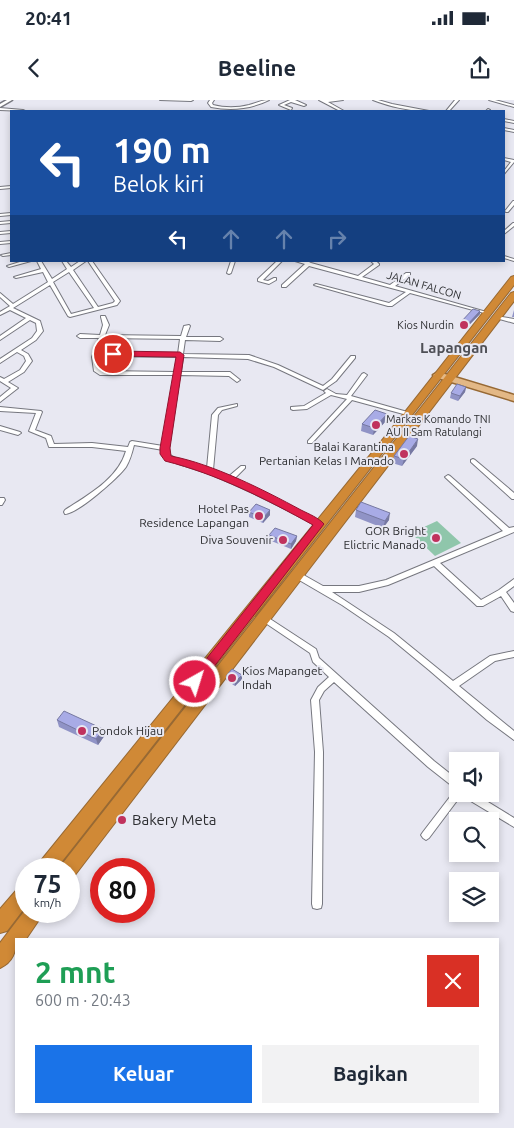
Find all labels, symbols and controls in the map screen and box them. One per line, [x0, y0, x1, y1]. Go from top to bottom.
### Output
text: 20:41 [25, 7, 73, 29]
icon: back [20, 54, 48, 82]
icon: share [466, 54, 494, 82]
text: Beeline [218, 55, 296, 80]
icon: left [30, 130, 95, 195]
text: 190 m [113, 130, 211, 170]
text: Belok kiri [113, 171, 204, 196]
icon: left [164, 225, 192, 253]
icon: ahead [217, 225, 245, 253]
icon: ahead [270, 225, 298, 253]
icon: right [323, 225, 351, 253]
street label: JALAN FALCON [385, 269, 463, 301]
place label: Kios Nurdin [397, 319, 454, 331]
marker: Kios Nurdin [458, 319, 470, 331]
pin [92, 333, 134, 375]
district label: Lapangan [420, 339, 488, 356]
icon: arrive [99, 340, 127, 368]
place label: Markas Komando TNI AU II Sam Ratulangi [386, 413, 490, 438]
marker: Markas Komando TNI AU II Sam Ratulangi [370, 419, 382, 431]
place label: Balai Karantina Pertanian Kelas I Manado [259, 440, 394, 467]
marker: Balai Karantina Pertanian Kelas I Manado [398, 448, 410, 460]
place label: Hotel Pas Residence Lapangan [139, 502, 249, 529]
marker: Hotel Pas Residence Lapangan [253, 510, 265, 522]
place label: GOR Bright Elictric Manado [343, 524, 426, 551]
marker: GOR Bright Elictric Manado [430, 532, 442, 544]
place label: Diva Souvenir [200, 533, 273, 546]
marker: Diva Souvenir [277, 534, 289, 546]
position arrow [168, 655, 220, 707]
place label: Kios Mapanget Indah [242, 664, 323, 691]
marker: Kios Mapanget Indah [226, 672, 238, 684]
place label: Pondok Hijau [92, 724, 163, 737]
marker: Pondok Hijau [76, 725, 88, 737]
map controls [449, 752, 499, 922]
button: sound [449, 752, 499, 802]
place label: Bakery Meta [132, 811, 216, 828]
button: search [449, 812, 499, 862]
marker: Bakery Meta [116, 814, 128, 826]
speed limit sign: 80 [90, 858, 155, 923]
text: 75 [33, 870, 62, 898]
button: layers [449, 872, 499, 922]
text: km/h [34, 896, 61, 909]
text: 2 mnt [35, 955, 115, 989]
button: close [427, 955, 479, 1007]
text: 600 m · 20:43 [35, 991, 131, 1009]
button: Keluar [35, 1045, 252, 1103]
button: Bagikan [262, 1045, 479, 1103]

